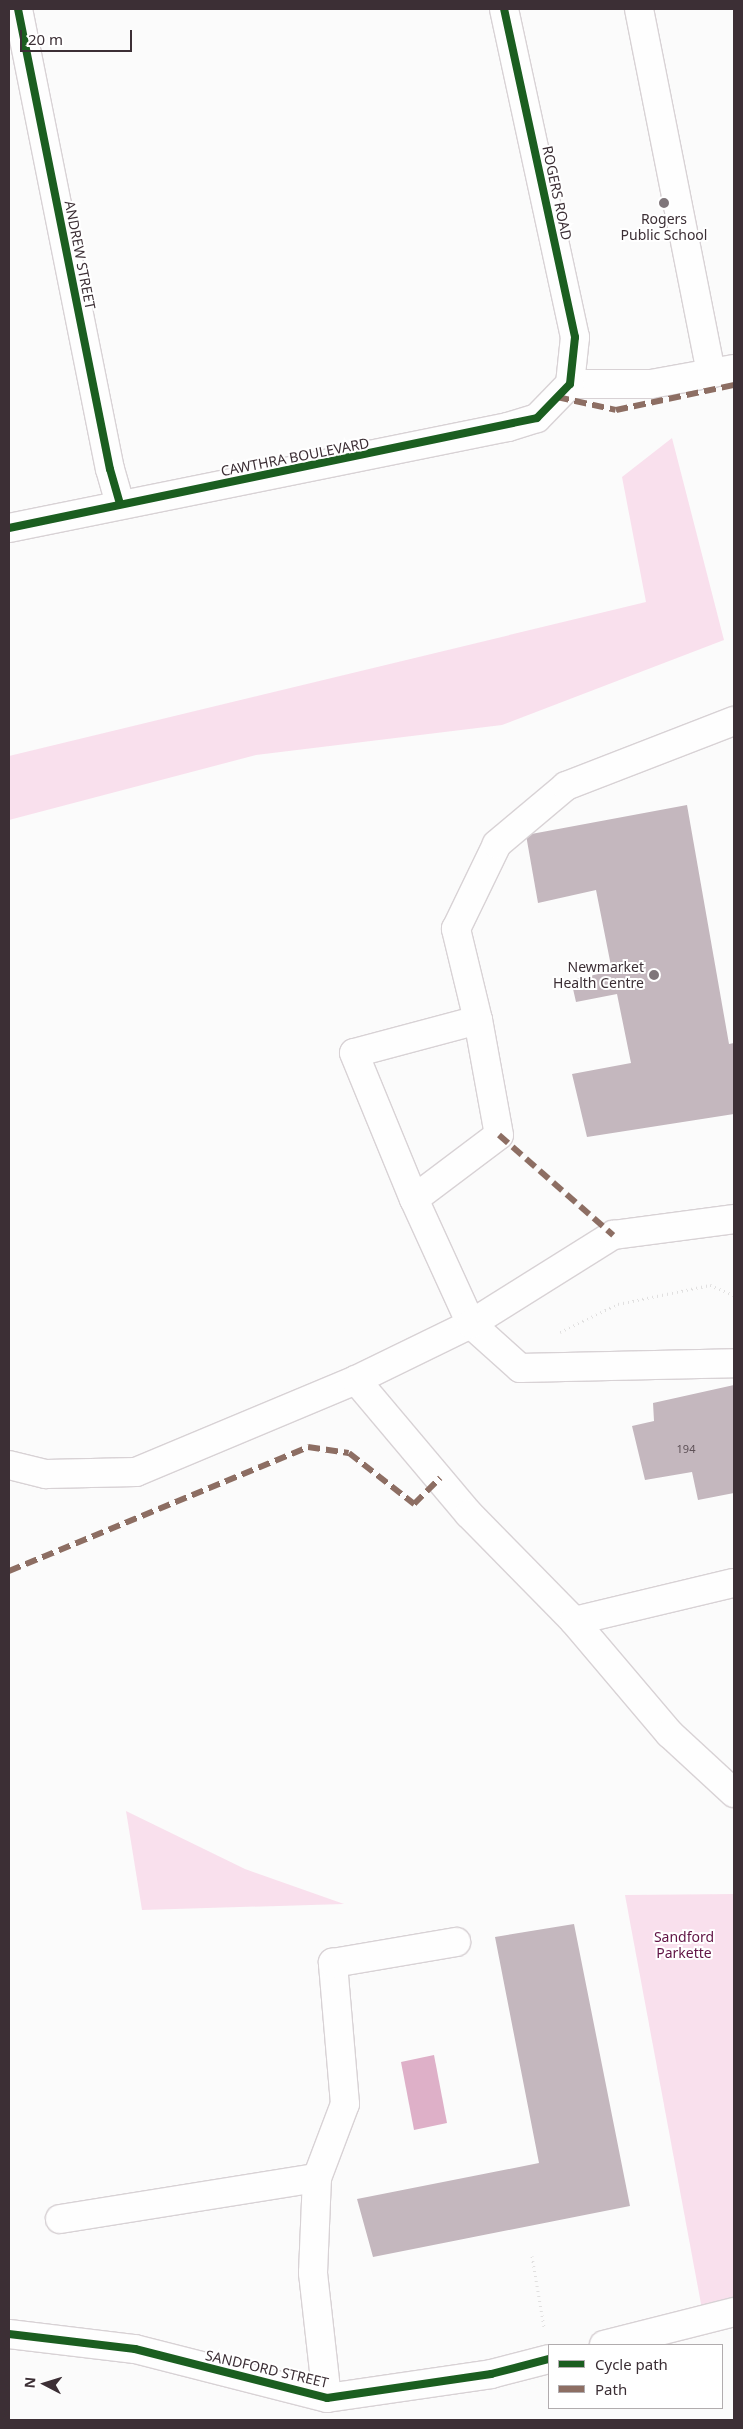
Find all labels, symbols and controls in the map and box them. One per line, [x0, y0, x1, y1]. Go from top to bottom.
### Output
scale bar [22, 20, 135, 52]
text: 20 m [28, 29, 63, 49]
street label: ROGERS ROAD [539, 144, 575, 242]
marker: Rogers Public School [658, 197, 670, 209]
street label: ANDREW STREET [61, 199, 99, 311]
place label: Rogers Public School [621, 211, 707, 243]
street label: CAWTHRA BOULEVARD [219, 434, 371, 480]
place label: Newmarket Health Centre [553, 959, 644, 992]
marker: Newmarket Health Centre [648, 969, 660, 981]
house number: 194 [677, 1442, 695, 1456]
park label: Sandford Parkette [654, 1929, 714, 1961]
legend [548, 2344, 723, 2409]
street label: SANDFORD STREET [204, 2347, 330, 2391]
text: Cycle path [595, 2354, 668, 2374]
north arrow [20, 2359, 70, 2409]
text: N [20, 2376, 40, 2389]
text: Path [595, 2379, 627, 2399]

